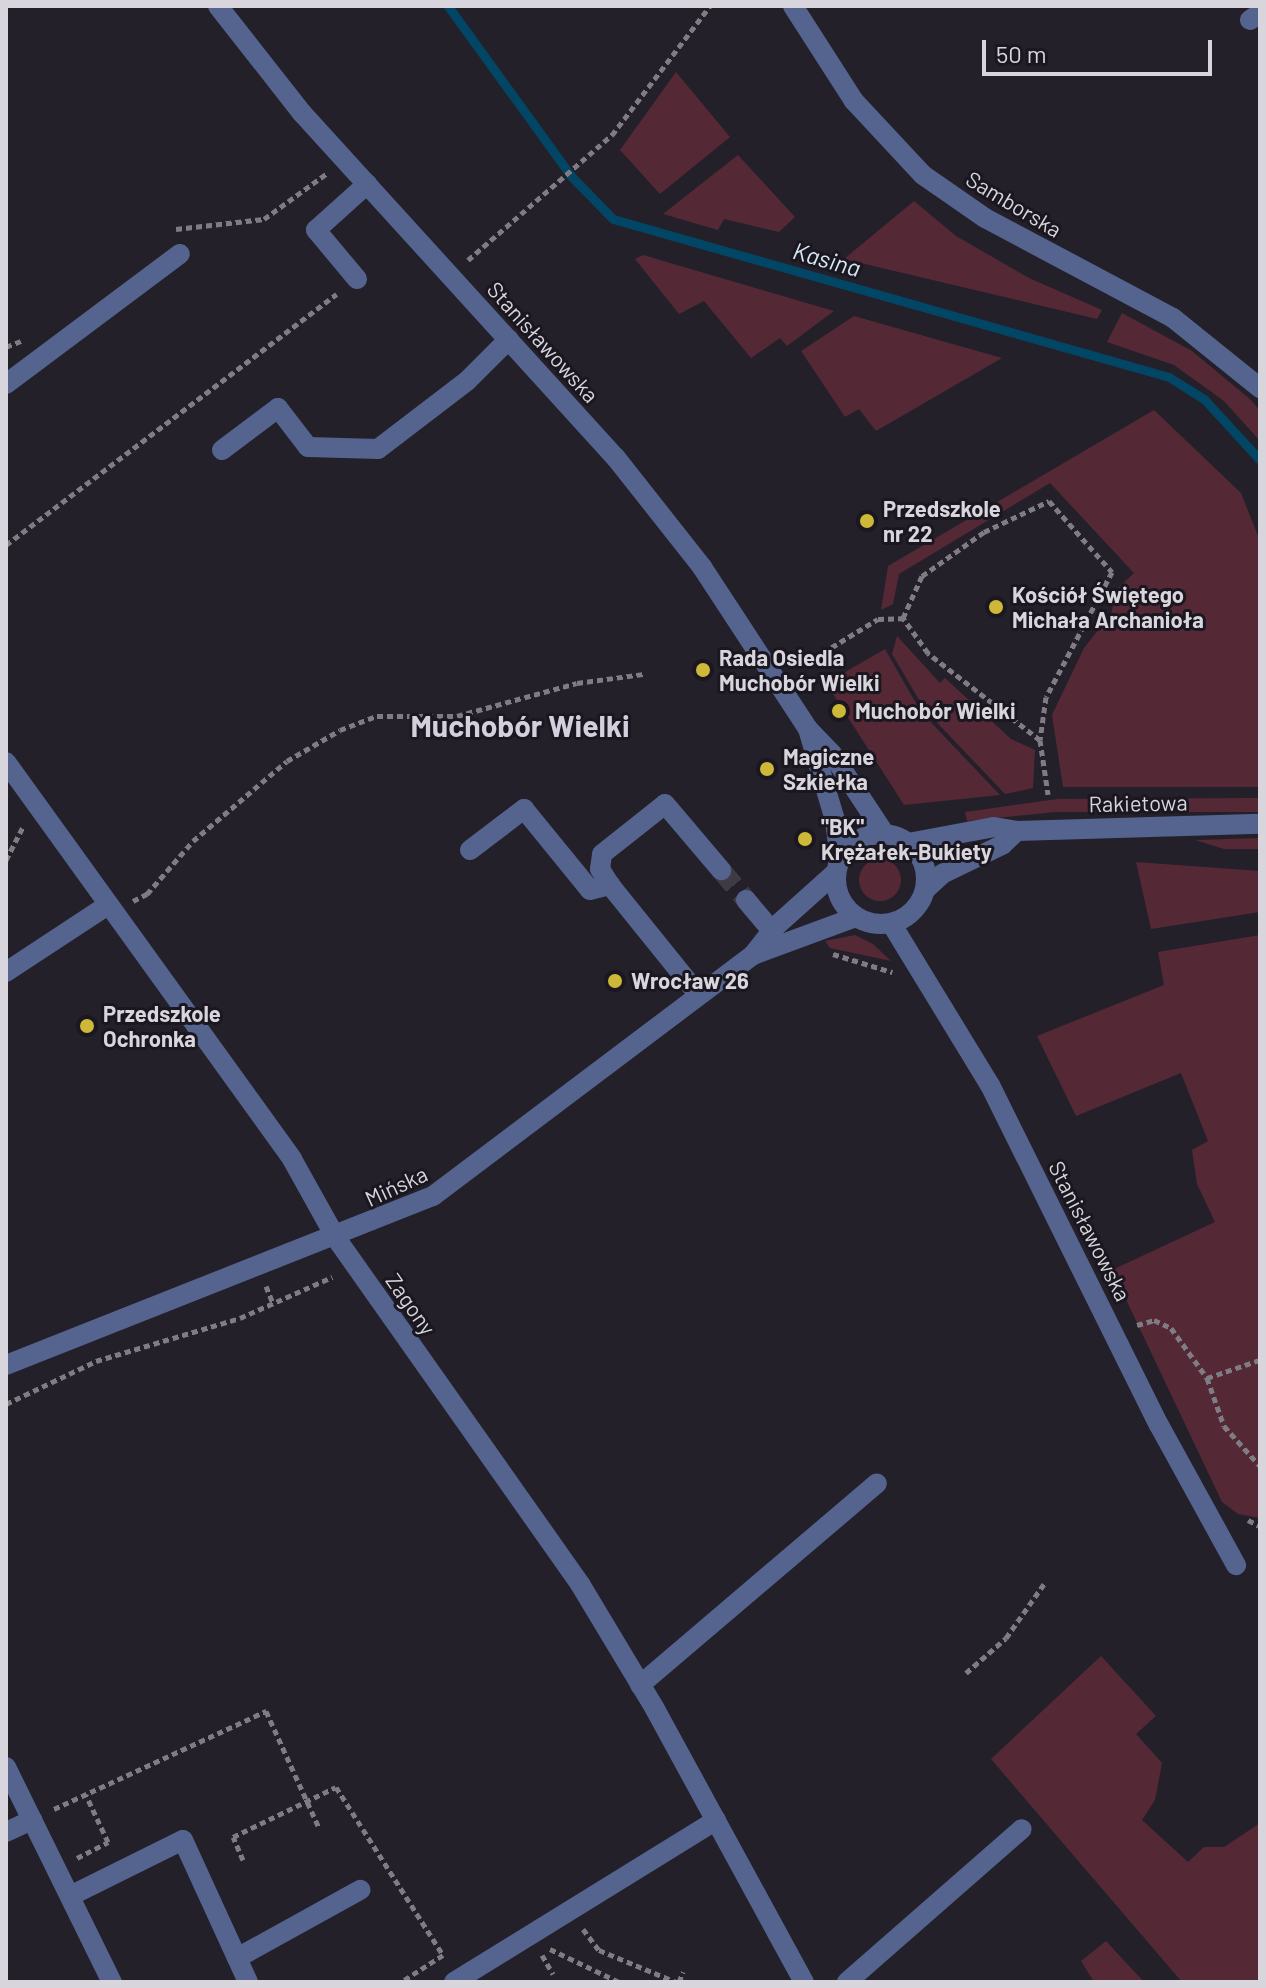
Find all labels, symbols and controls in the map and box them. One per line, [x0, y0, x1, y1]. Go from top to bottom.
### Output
scale bar [986, 24, 1216, 74]
text: 50 m [996, 39, 1047, 68]
street label: Samborska [961, 165, 1067, 243]
water label: Kasina [790, 236, 864, 282]
street label: Stanisławowska [482, 276, 604, 408]
place label: Przedszkole nr 22 [883, 495, 1001, 546]
marker: Przedszkole nr 22 [858, 512, 876, 530]
place label: Kościół Świętego Michała Archanioła [1012, 581, 1204, 632]
marker: Kościół Świętego Michała Archanioła [987, 598, 1005, 616]
place label: Rada Osiedla Muchobór Wielki [719, 644, 880, 696]
marker: Rada Osiedla Muchobór Wielki [694, 661, 712, 679]
place label: Muchobór Wielki [855, 698, 1016, 724]
marker: Muchobór Wielki [830, 702, 848, 720]
district label: Muchobór Wielki [410, 707, 630, 743]
place label: Magiczne Szkiełka [783, 743, 874, 794]
marker: Magiczne Szkiełka [758, 760, 776, 778]
street label: Rakietowa [1088, 789, 1188, 817]
place label: "BK" Krężałek-Bukiety [821, 813, 992, 864]
marker: "BK" Krężałek-Bukiety [796, 830, 814, 848]
place label: Wrocław 26 [631, 968, 749, 994]
marker: Wrocław 26 [606, 972, 624, 990]
place label: Przedszkole Ochronka [103, 1000, 221, 1052]
marker: Przedszkole Ochronka [78, 1017, 96, 1035]
street label: Stanisławowska [1043, 1157, 1137, 1305]
street label: Mińska [361, 1160, 431, 1212]
street label: Zagony [380, 1268, 442, 1340]

